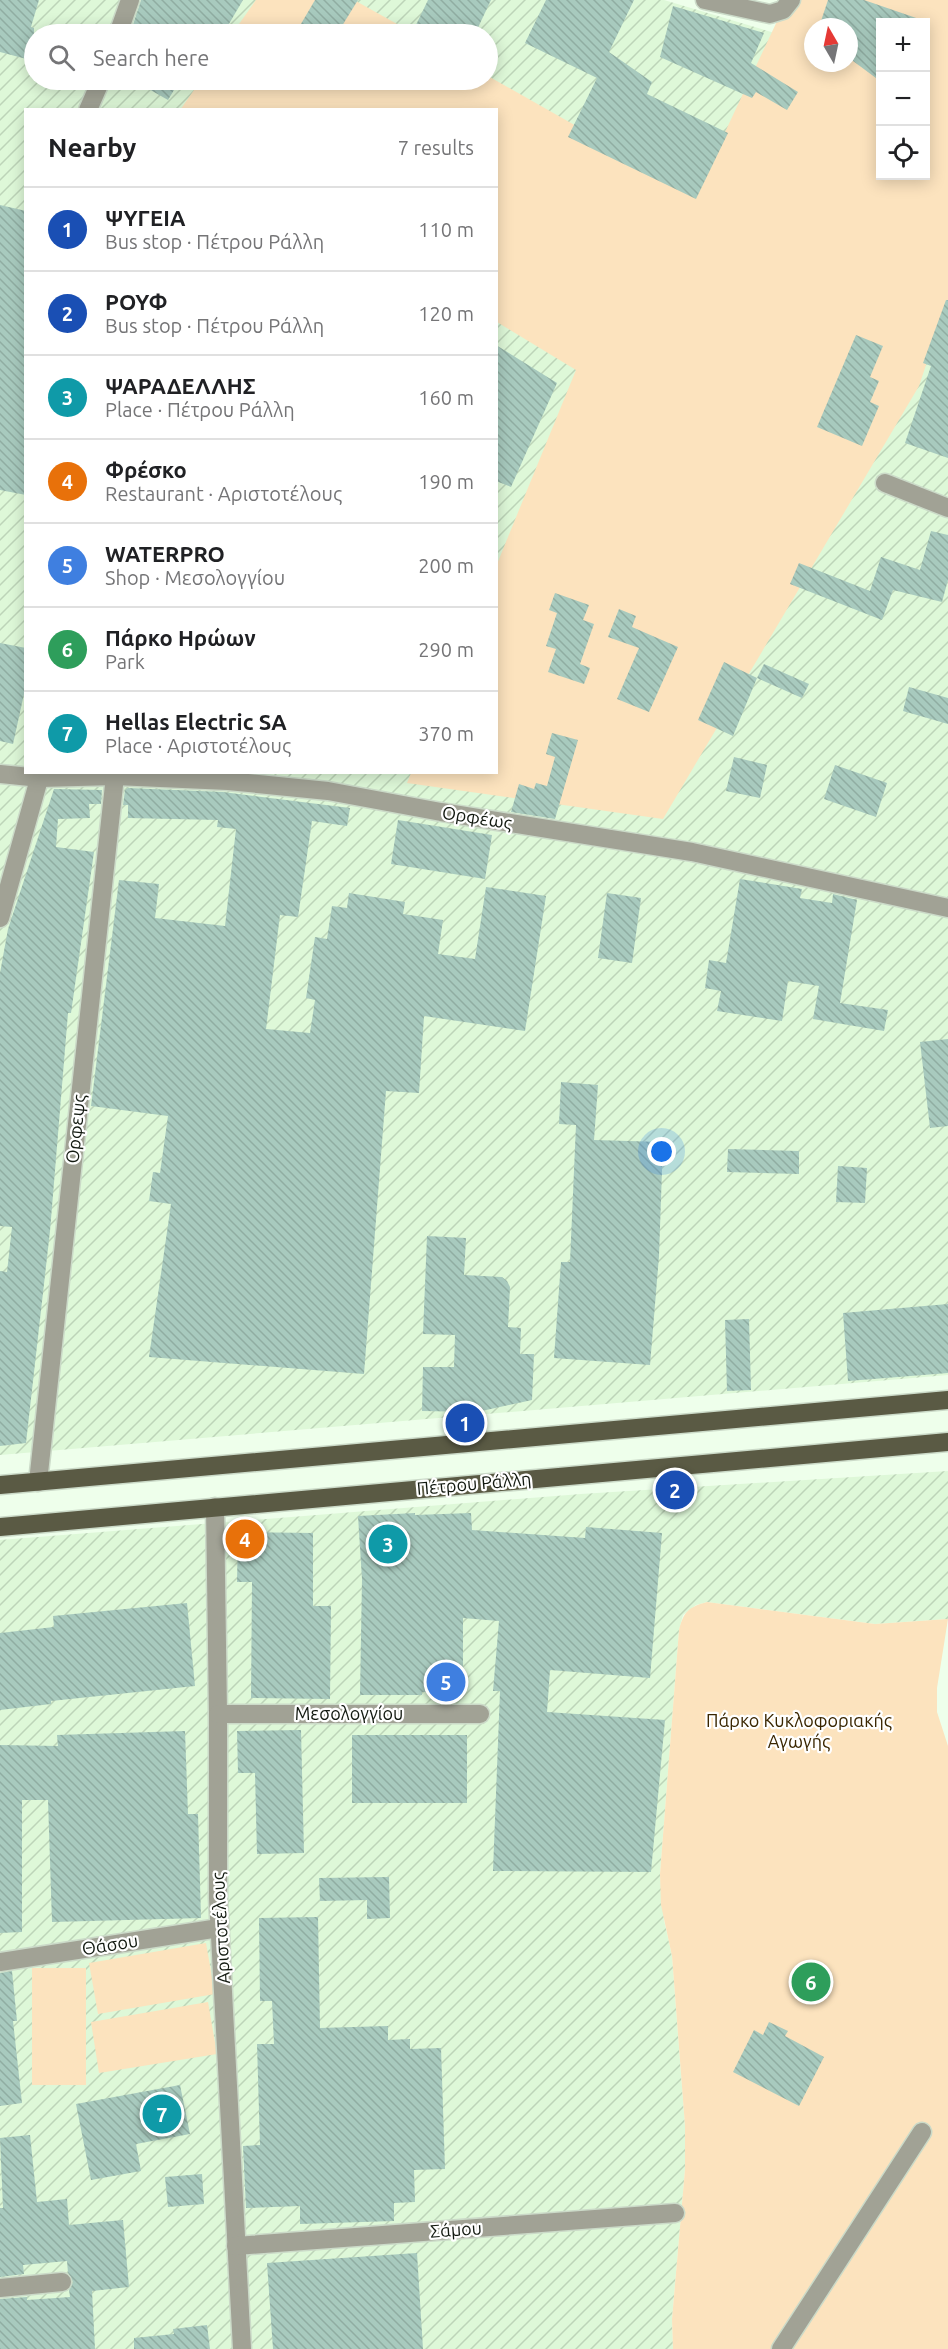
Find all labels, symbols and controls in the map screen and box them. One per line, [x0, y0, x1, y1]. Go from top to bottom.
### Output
north arrow [804, 18, 858, 72]
map controls [876, 18, 930, 180]
button: + [876, 18, 930, 72]
search box [24, 24, 498, 90]
icon: search [45, 41, 78, 74]
text: Search here [93, 45, 209, 70]
button: − [876, 72, 930, 126]
button: locate [876, 126, 930, 180]
text: Nearby [48, 133, 136, 162]
text: 7 results [398, 136, 474, 159]
text: ΨΥΓΕΙΑ [105, 205, 185, 230]
text: 1 [62, 218, 73, 241]
text: 110 m [418, 218, 474, 241]
text: Bus stop · Πέτρου Ράλλη [105, 230, 324, 253]
text: ΡΟΥΦ [105, 289, 168, 314]
text: 2 [62, 302, 73, 325]
text: 120 m [418, 302, 474, 325]
text: Bus stop · Πέτρου Ράλλη [105, 314, 324, 337]
text: ΨΑΡΑΔΕΛΛΗΣ [105, 373, 256, 398]
text: 3 [62, 386, 73, 409]
text: 160 m [418, 386, 474, 409]
text: Place · Πέτρου Ράλλη [105, 398, 295, 421]
text: Φρέσκο [105, 457, 187, 482]
text: 4 [62, 470, 73, 493]
text: 190 m [418, 470, 474, 493]
text: Restaurant · Αριστοτέλους [105, 482, 342, 505]
text: WATERPRO [105, 541, 225, 566]
text: 5 [62, 554, 73, 577]
text: 200 m [418, 554, 474, 577]
text: Shop · Μεσολογγίου [105, 566, 285, 589]
text: Πάρκο Ηρώων [105, 625, 256, 650]
text: 6 [62, 638, 73, 661]
text: 290 m [418, 638, 474, 661]
text: Park [105, 650, 145, 673]
text: Hellas Electric SA [105, 709, 287, 734]
text: 7 [62, 722, 73, 745]
text: 370 m [418, 722, 474, 745]
text: Place · Αριστοτέλους [105, 734, 291, 757]
street label: Ορφέως [441, 802, 514, 833]
street label: Ορφεψς [61, 1093, 90, 1164]
your location [647, 1137, 676, 1166]
pin: 1 [446, 1400, 484, 1446]
street label: Πέτρου Ράλλη [416, 1468, 532, 1498]
pin: 2 [656, 1468, 694, 1512]
pin: 4 [226, 1516, 264, 1562]
pin: 3 [368, 1522, 408, 1566]
pin: 5 [426, 1660, 466, 1704]
street label: Μεσολογγίου [295, 1703, 403, 1723]
park label: Πάρκο Κυκλοφοριακής Αγωγής [706, 1710, 892, 1752]
street label: Αριστοτέλους [207, 1872, 234, 1984]
street label: Θάσου [80, 1930, 139, 1958]
pin: 6 [792, 1960, 830, 2004]
pin: 7 [142, 2092, 182, 2136]
street label: Σάμου [429, 2217, 483, 2241]

